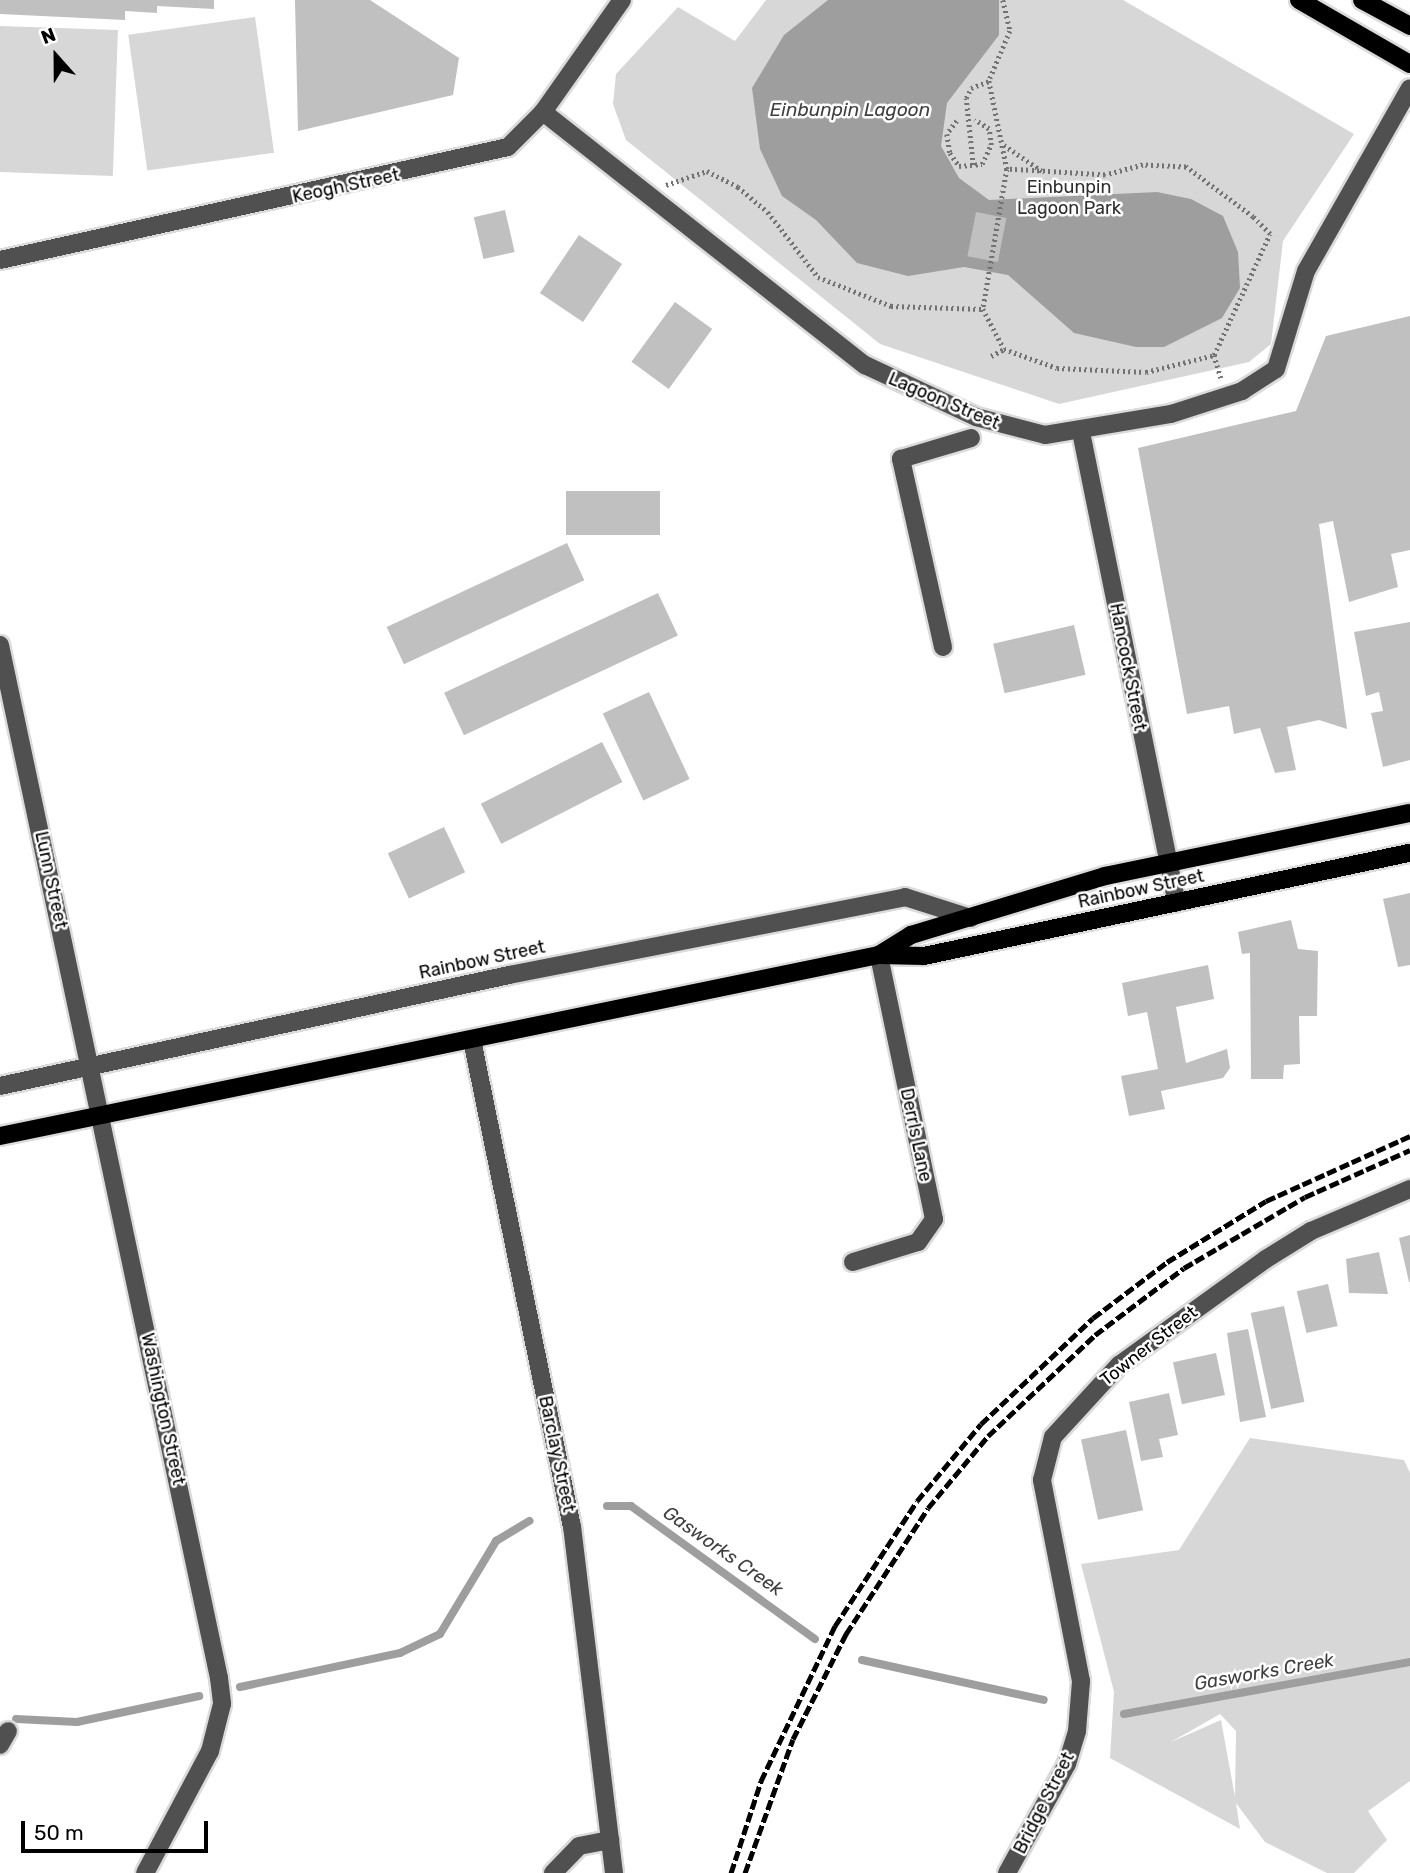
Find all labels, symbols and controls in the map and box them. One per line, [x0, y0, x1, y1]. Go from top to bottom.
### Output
north arrow [21, 21, 91, 91]
text: N [38, 23, 59, 49]
water label: Einbunpin Lagoon [770, 99, 930, 121]
street label: Keogh Street [291, 164, 401, 208]
park label: Einbunpin Lagoon Park [1017, 177, 1121, 220]
street label: Lagoon Street [885, 368, 1003, 434]
street label: Hancock Street [1105, 601, 1151, 733]
street label: Lunn Street [30, 829, 72, 931]
street label: Rainbow Street [1076, 865, 1206, 913]
street label: Rainbow Street [417, 936, 547, 984]
street label: Derrls Lane [896, 1086, 936, 1184]
street label: Towner Street [1096, 1301, 1202, 1391]
street label: Washington Street [136, 1331, 190, 1487]
street label: Barclay Street [534, 1394, 580, 1514]
water label: Gasworks Creek [658, 1501, 788, 1601]
water label: Gasworks Creek [1192, 1648, 1336, 1696]
street label: Bridge Street [1009, 1749, 1079, 1857]
scale bar [24, 1806, 212, 1850]
text: 50 m [34, 1820, 84, 1845]

